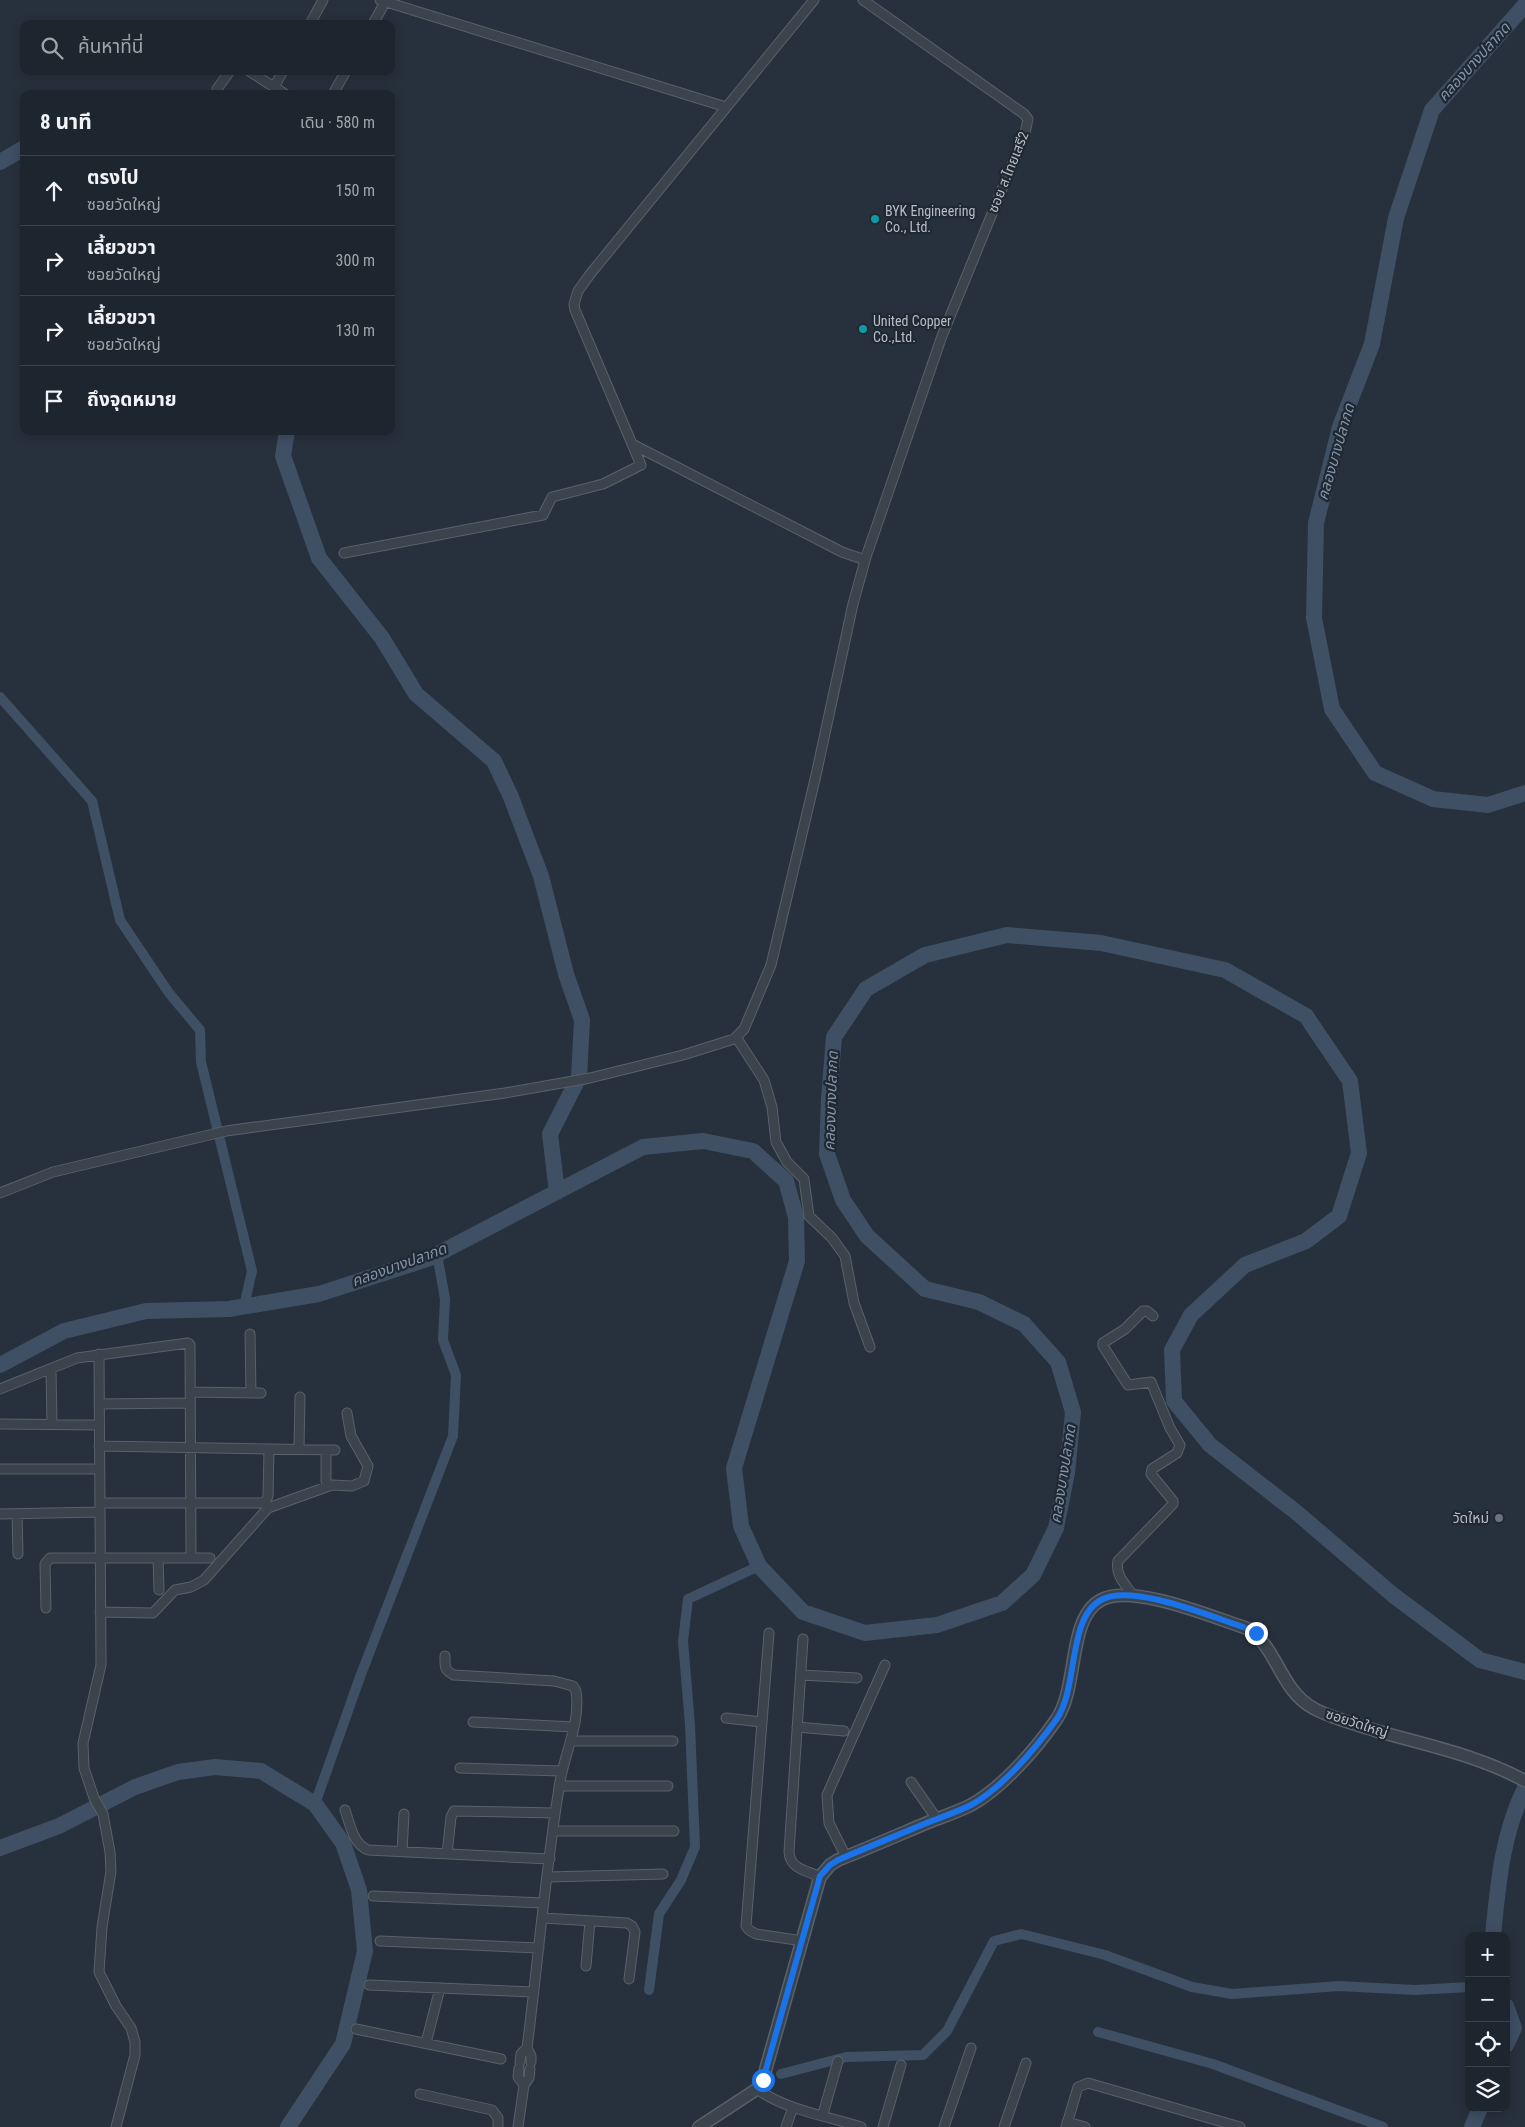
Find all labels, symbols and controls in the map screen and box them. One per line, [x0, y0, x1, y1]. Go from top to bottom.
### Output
water label: คลองบางปลากด [1434, 18, 1515, 105]
search box [20, 20, 395, 75]
icon: search [38, 34, 66, 62]
text: ค้นหาที่นี่ [78, 35, 143, 58]
text: 8 นาที [40, 110, 92, 134]
text: เดิน · 580 m [300, 113, 375, 132]
street label: ซอย ส.ไทยเสรี2 [984, 129, 1032, 215]
text: ตรงไป [87, 166, 139, 189]
icon: ahead [40, 177, 68, 205]
text: 150 m [336, 181, 375, 200]
text: ซอยวัดใหญ่ [87, 195, 161, 214]
place label: BYK Engineering Co., Ltd. [885, 203, 975, 235]
marker: BYK Engineering Co., Ltd. [869, 213, 881, 225]
text: เลี้ยวขวา [87, 236, 156, 259]
icon: right [40, 247, 68, 275]
text: 300 m [336, 251, 375, 270]
text: ซอยวัดใหญ่ [87, 265, 161, 284]
text: เลี้ยวขวา [87, 306, 156, 329]
place label: United Copper Co.,Ltd. [873, 313, 951, 345]
icon: right [40, 317, 68, 345]
text: 130 m [336, 321, 375, 340]
marker: United Copper Co.,Ltd. [857, 323, 869, 335]
text: ซอยวัดใหญ่ [87, 335, 161, 354]
icon: arrive [40, 387, 68, 415]
text: ถึงจุดหมาย [87, 388, 177, 411]
water label: คลองบางปลากด [1314, 401, 1359, 502]
water label: คลองบางปลากด [820, 1050, 842, 1151]
water label: คลองบางปลากด [349, 1239, 450, 1290]
water label: คลองบางปลากด [1046, 1423, 1080, 1525]
place label: วัดใหม่ [1453, 1510, 1489, 1526]
marker: วัดใหม่ [1493, 1512, 1505, 1524]
route end [1245, 1622, 1268, 1645]
street label: ซอยวัดใหญ่ [1324, 1705, 1390, 1741]
map controls [1465, 1932, 1510, 2112]
button: + [1465, 1932, 1510, 1977]
button: − [1465, 1977, 1510, 2022]
button: locate [1465, 2022, 1510, 2067]
button: layers [1465, 2067, 1510, 2112]
route start [752, 2069, 775, 2092]

